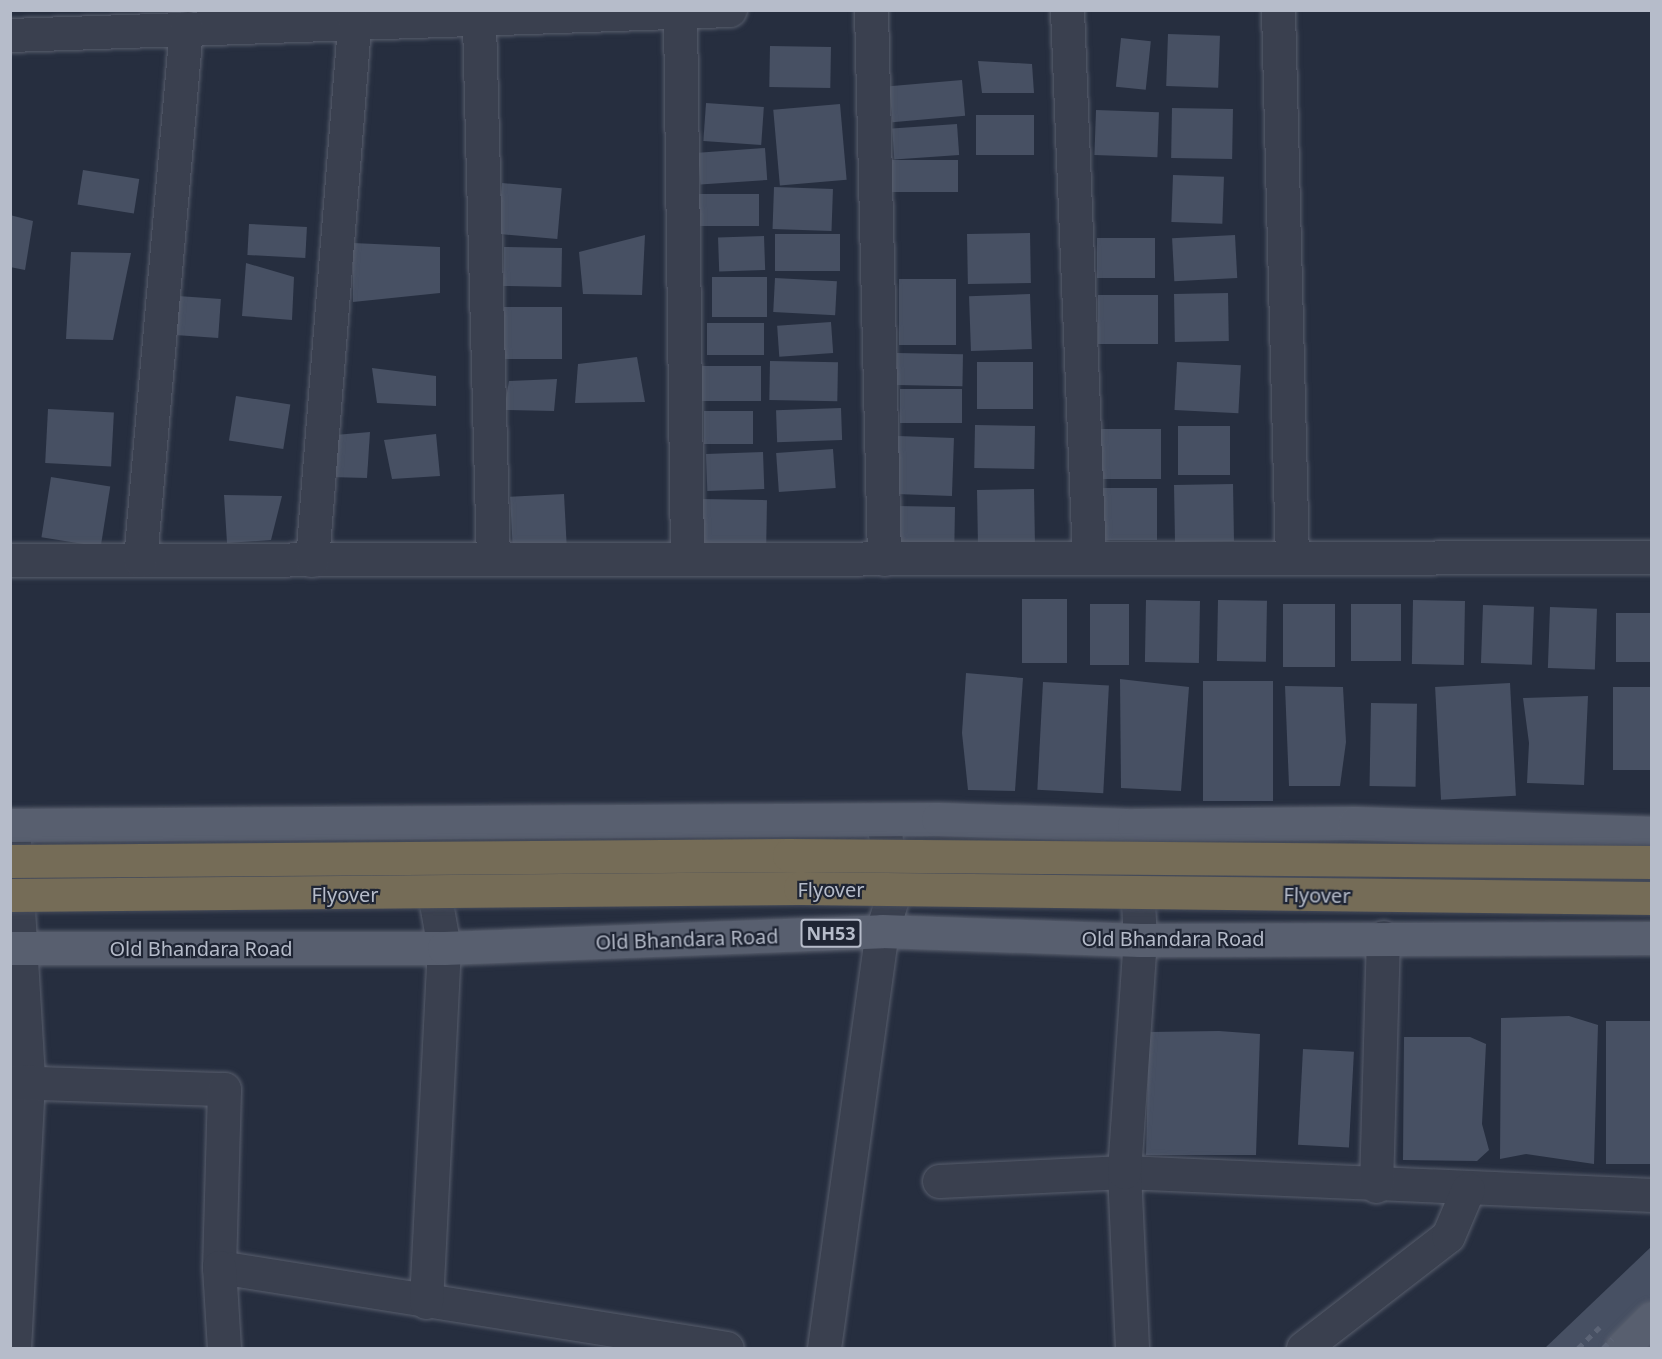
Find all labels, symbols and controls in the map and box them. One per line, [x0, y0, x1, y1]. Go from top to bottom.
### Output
street label: Flyover [797, 877, 865, 901]
street label: Flyover [311, 882, 379, 906]
street label: Flyover [1283, 882, 1351, 908]
road number: NH53 [800, 918, 862, 948]
street label: Old Bhandara Road [595, 924, 779, 954]
street label: Old Bhandara Road [1081, 926, 1265, 950]
street label: Old Bhandara Road [109, 936, 293, 960]

